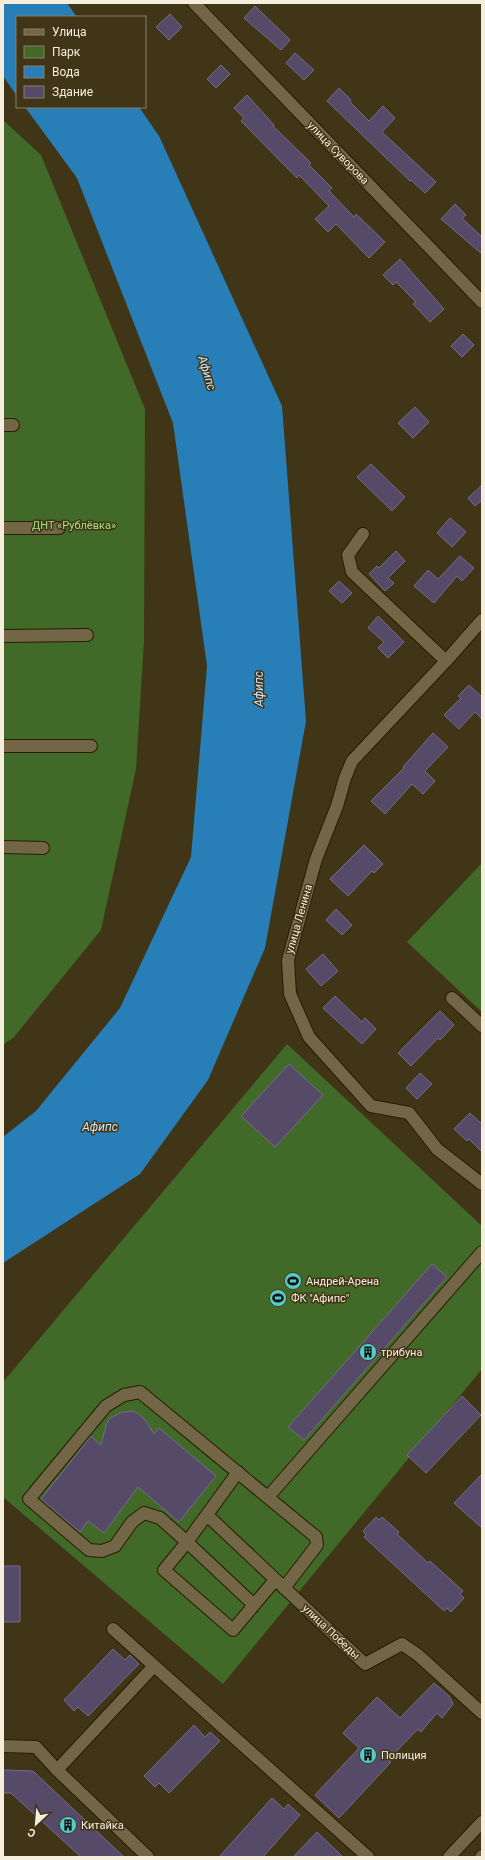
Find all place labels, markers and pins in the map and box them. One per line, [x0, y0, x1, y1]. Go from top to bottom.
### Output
sports icon: Андрей-Арена [283, 1271, 303, 1291]
place label: Андрей-Арена [306, 1275, 379, 1288]
sports icon: ФК "Афипс" [268, 1288, 288, 1308]
place label: ФК "Афипс" [291, 1292, 349, 1305]
building icon: трибуна [358, 1342, 378, 1362]
place label: трибуна [381, 1346, 422, 1359]
building icon: Полиция [358, 1745, 378, 1765]
place label: Полиция [381, 1749, 427, 1762]
building icon: Китайка [58, 1815, 78, 1835]
place label: Китайка [81, 1819, 124, 1832]

